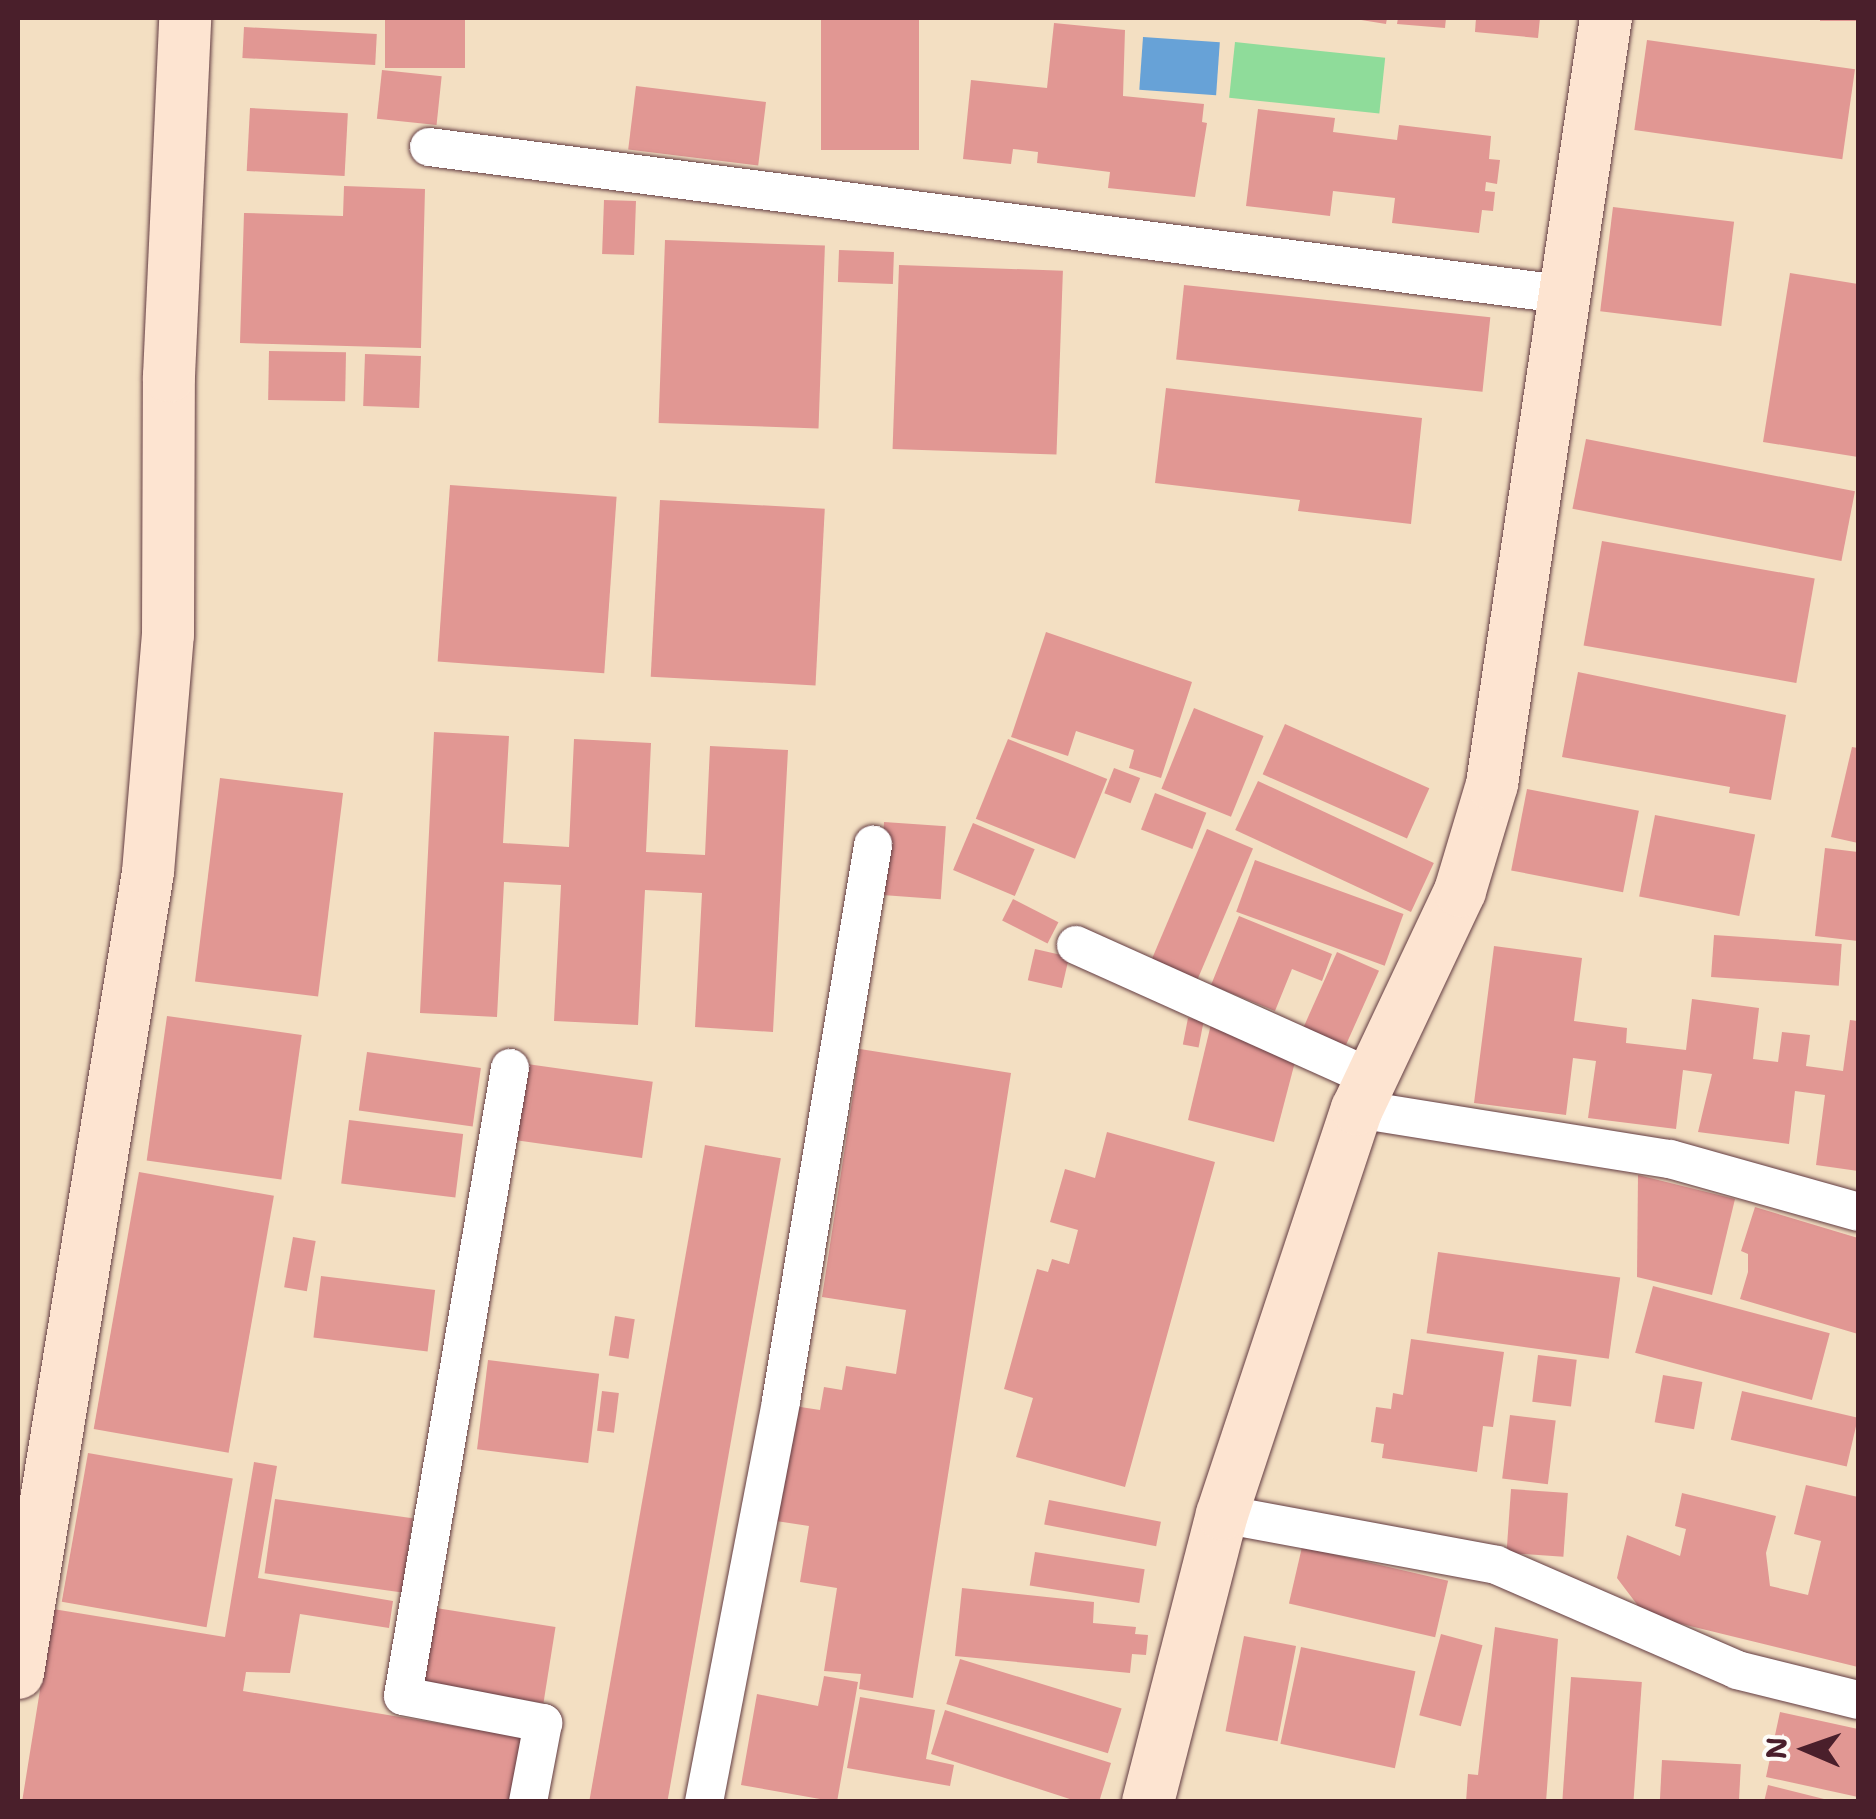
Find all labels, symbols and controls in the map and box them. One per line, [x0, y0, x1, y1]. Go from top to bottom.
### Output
north arrow [1756, 1699, 1856, 1799]
text: N [1757, 1736, 1795, 1760]

